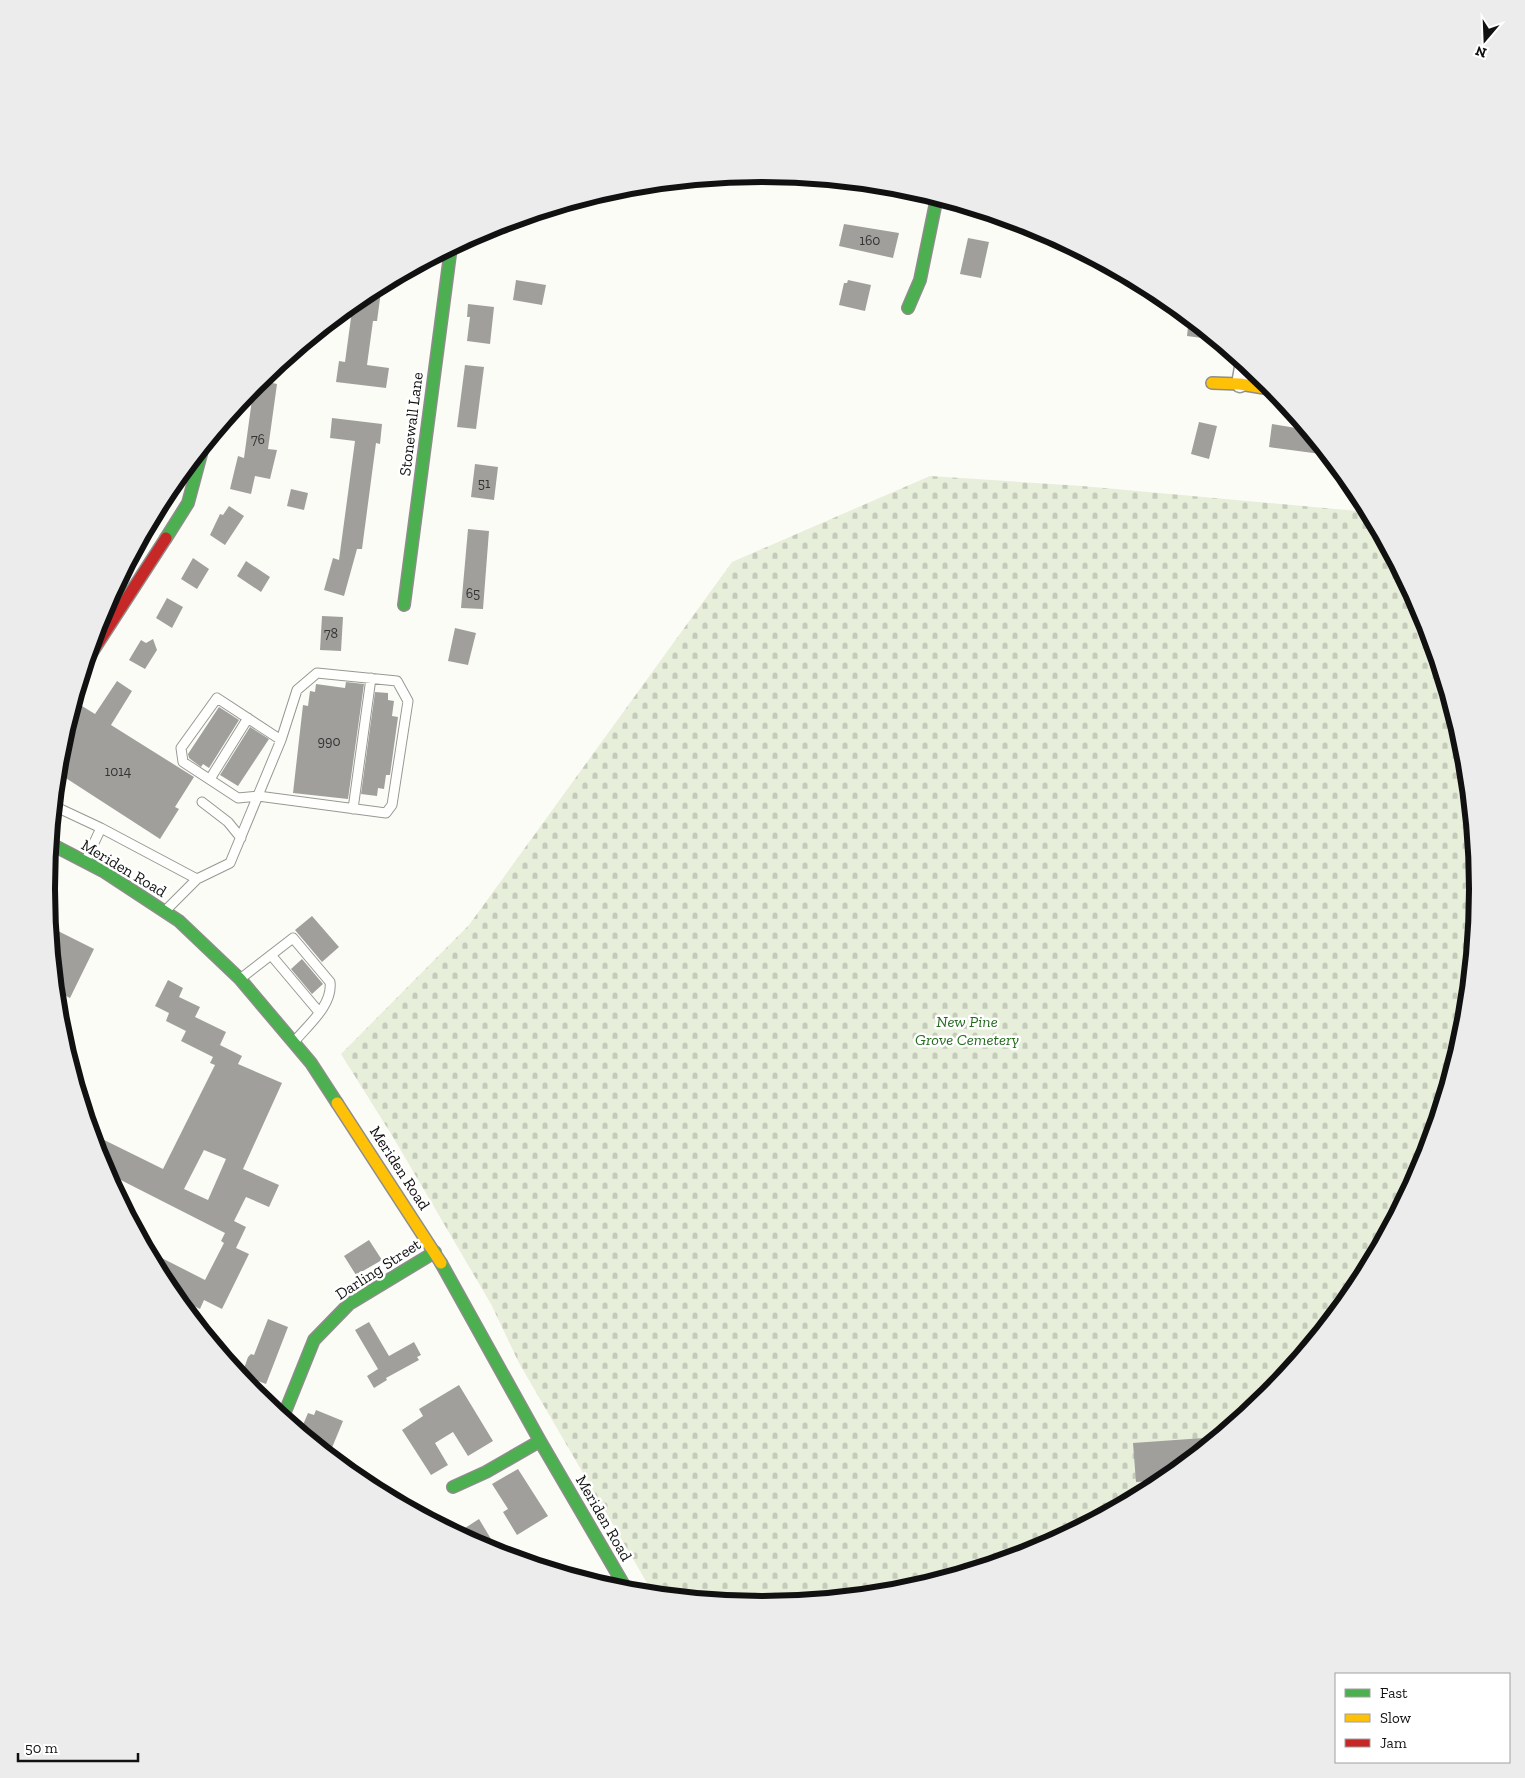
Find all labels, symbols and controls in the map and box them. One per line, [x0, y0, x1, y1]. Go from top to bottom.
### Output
north arrow [1460, 15, 1510, 65]
text: N [1473, 42, 1489, 62]
house number: 160 [860, 232, 880, 249]
street label: Stonewall Lane [395, 371, 427, 477]
house number: 76 [251, 431, 265, 448]
house number: 51 [478, 475, 491, 492]
house number: 65 [466, 585, 480, 602]
house number: 78 [324, 625, 338, 642]
house number: 990 [318, 733, 340, 750]
house number: 1014 [105, 763, 132, 780]
street label: Meriden Road [78, 835, 170, 901]
park label: New Pine Grove Cemetery [915, 1012, 1019, 1049]
street label: Meriden Road [366, 1123, 434, 1214]
street label: Darling Street [332, 1234, 424, 1304]
street label: Meriden Road [572, 1472, 636, 1564]
legend [1335, 1673, 1510, 1763]
text: Fast [1380, 1684, 1408, 1702]
text: Slow [1380, 1709, 1412, 1727]
scale bar [18, 1730, 138, 1762]
text: Jam [1380, 1734, 1407, 1752]
text: 50 m [25, 1739, 58, 1757]

